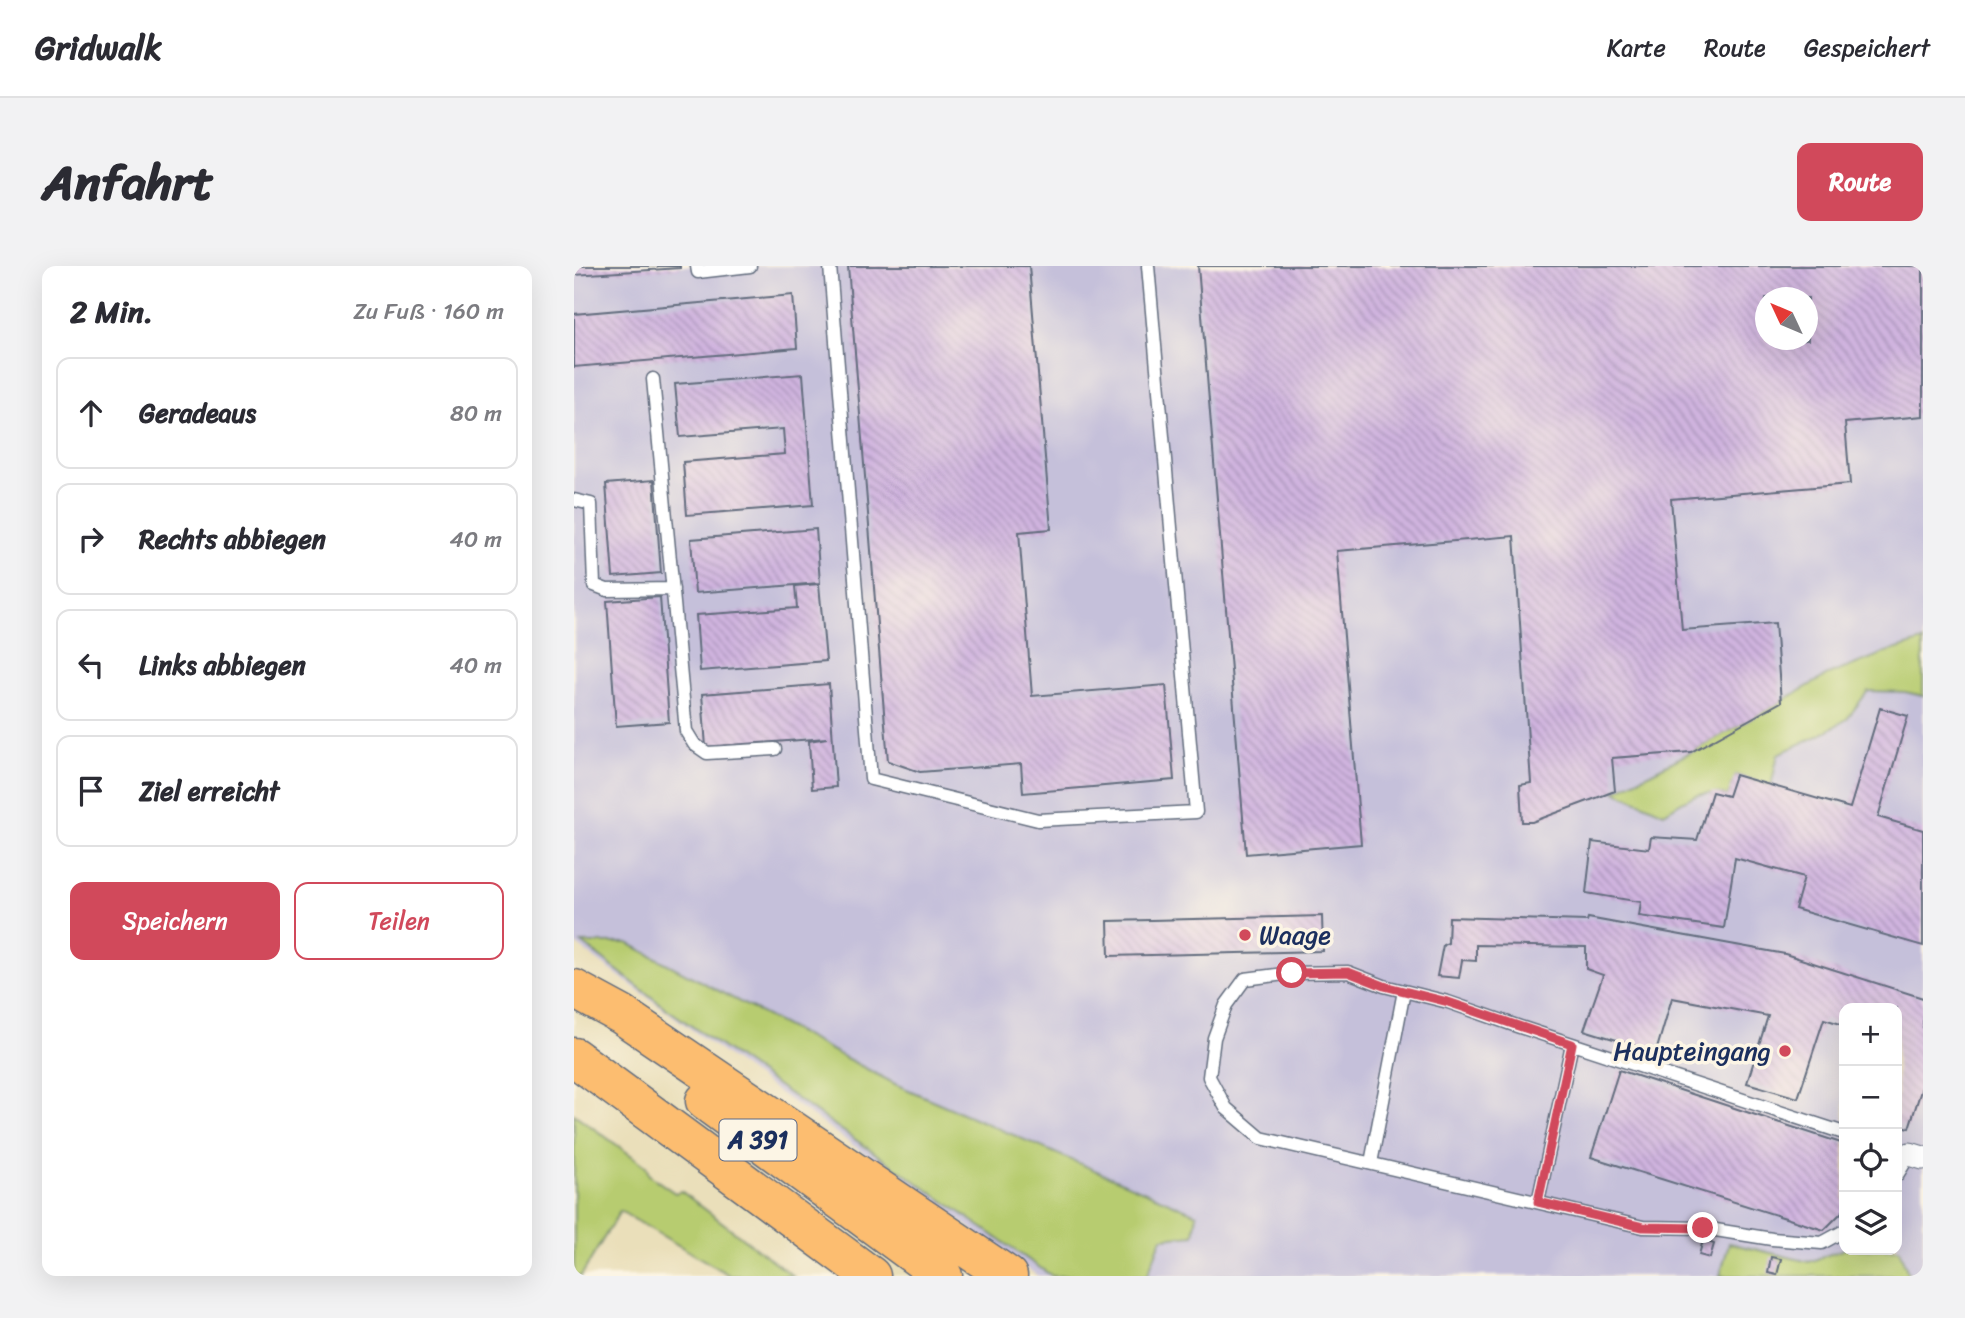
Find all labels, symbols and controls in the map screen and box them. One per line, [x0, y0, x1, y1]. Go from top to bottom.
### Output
text: Gridwalk [35, 19, 162, 77]
text: Karte [1607, 27, 1666, 69]
text: Route [1704, 27, 1766, 69]
text: Gespeichert [1804, 27, 1930, 69]
text: Anfahrt [42, 139, 214, 226]
button: Route [1797, 143, 1923, 221]
text: 2 Min. [70, 285, 153, 339]
north arrow [1755, 287, 1818, 350]
text: Zu Fuß · 160 m [353, 291, 504, 332]
text: Geradeaus [139, 390, 256, 436]
text: 80 m [450, 393, 502, 434]
icon: ahead [72, 394, 110, 432]
text: Rechts abbiegen [139, 516, 326, 562]
text: 40 m [449, 519, 502, 560]
icon: right [72, 520, 110, 558]
text: Links abbiegen [139, 642, 306, 688]
text: 40 m [449, 645, 502, 686]
icon: left [72, 646, 110, 684]
text: Ziel erreicht [139, 768, 279, 814]
icon: arrive [72, 772, 110, 810]
button: Speichern [70, 882, 280, 960]
button: Teilen [294, 882, 504, 960]
place label: Waage [1259, 912, 1331, 958]
marker: Waage [1237, 927, 1253, 943]
route start [1276, 957, 1307, 988]
map controls [1839, 1003, 1902, 1255]
button: + [1839, 1003, 1902, 1066]
place label: Haupteingang [1613, 1028, 1771, 1074]
marker: Haupteingang [1777, 1043, 1793, 1059]
button: − [1839, 1066, 1902, 1129]
road number: A 391 [720, 1120, 796, 1160]
button: locate [1839, 1129, 1902, 1192]
button: layers [1839, 1192, 1902, 1255]
route end [1687, 1212, 1718, 1243]

